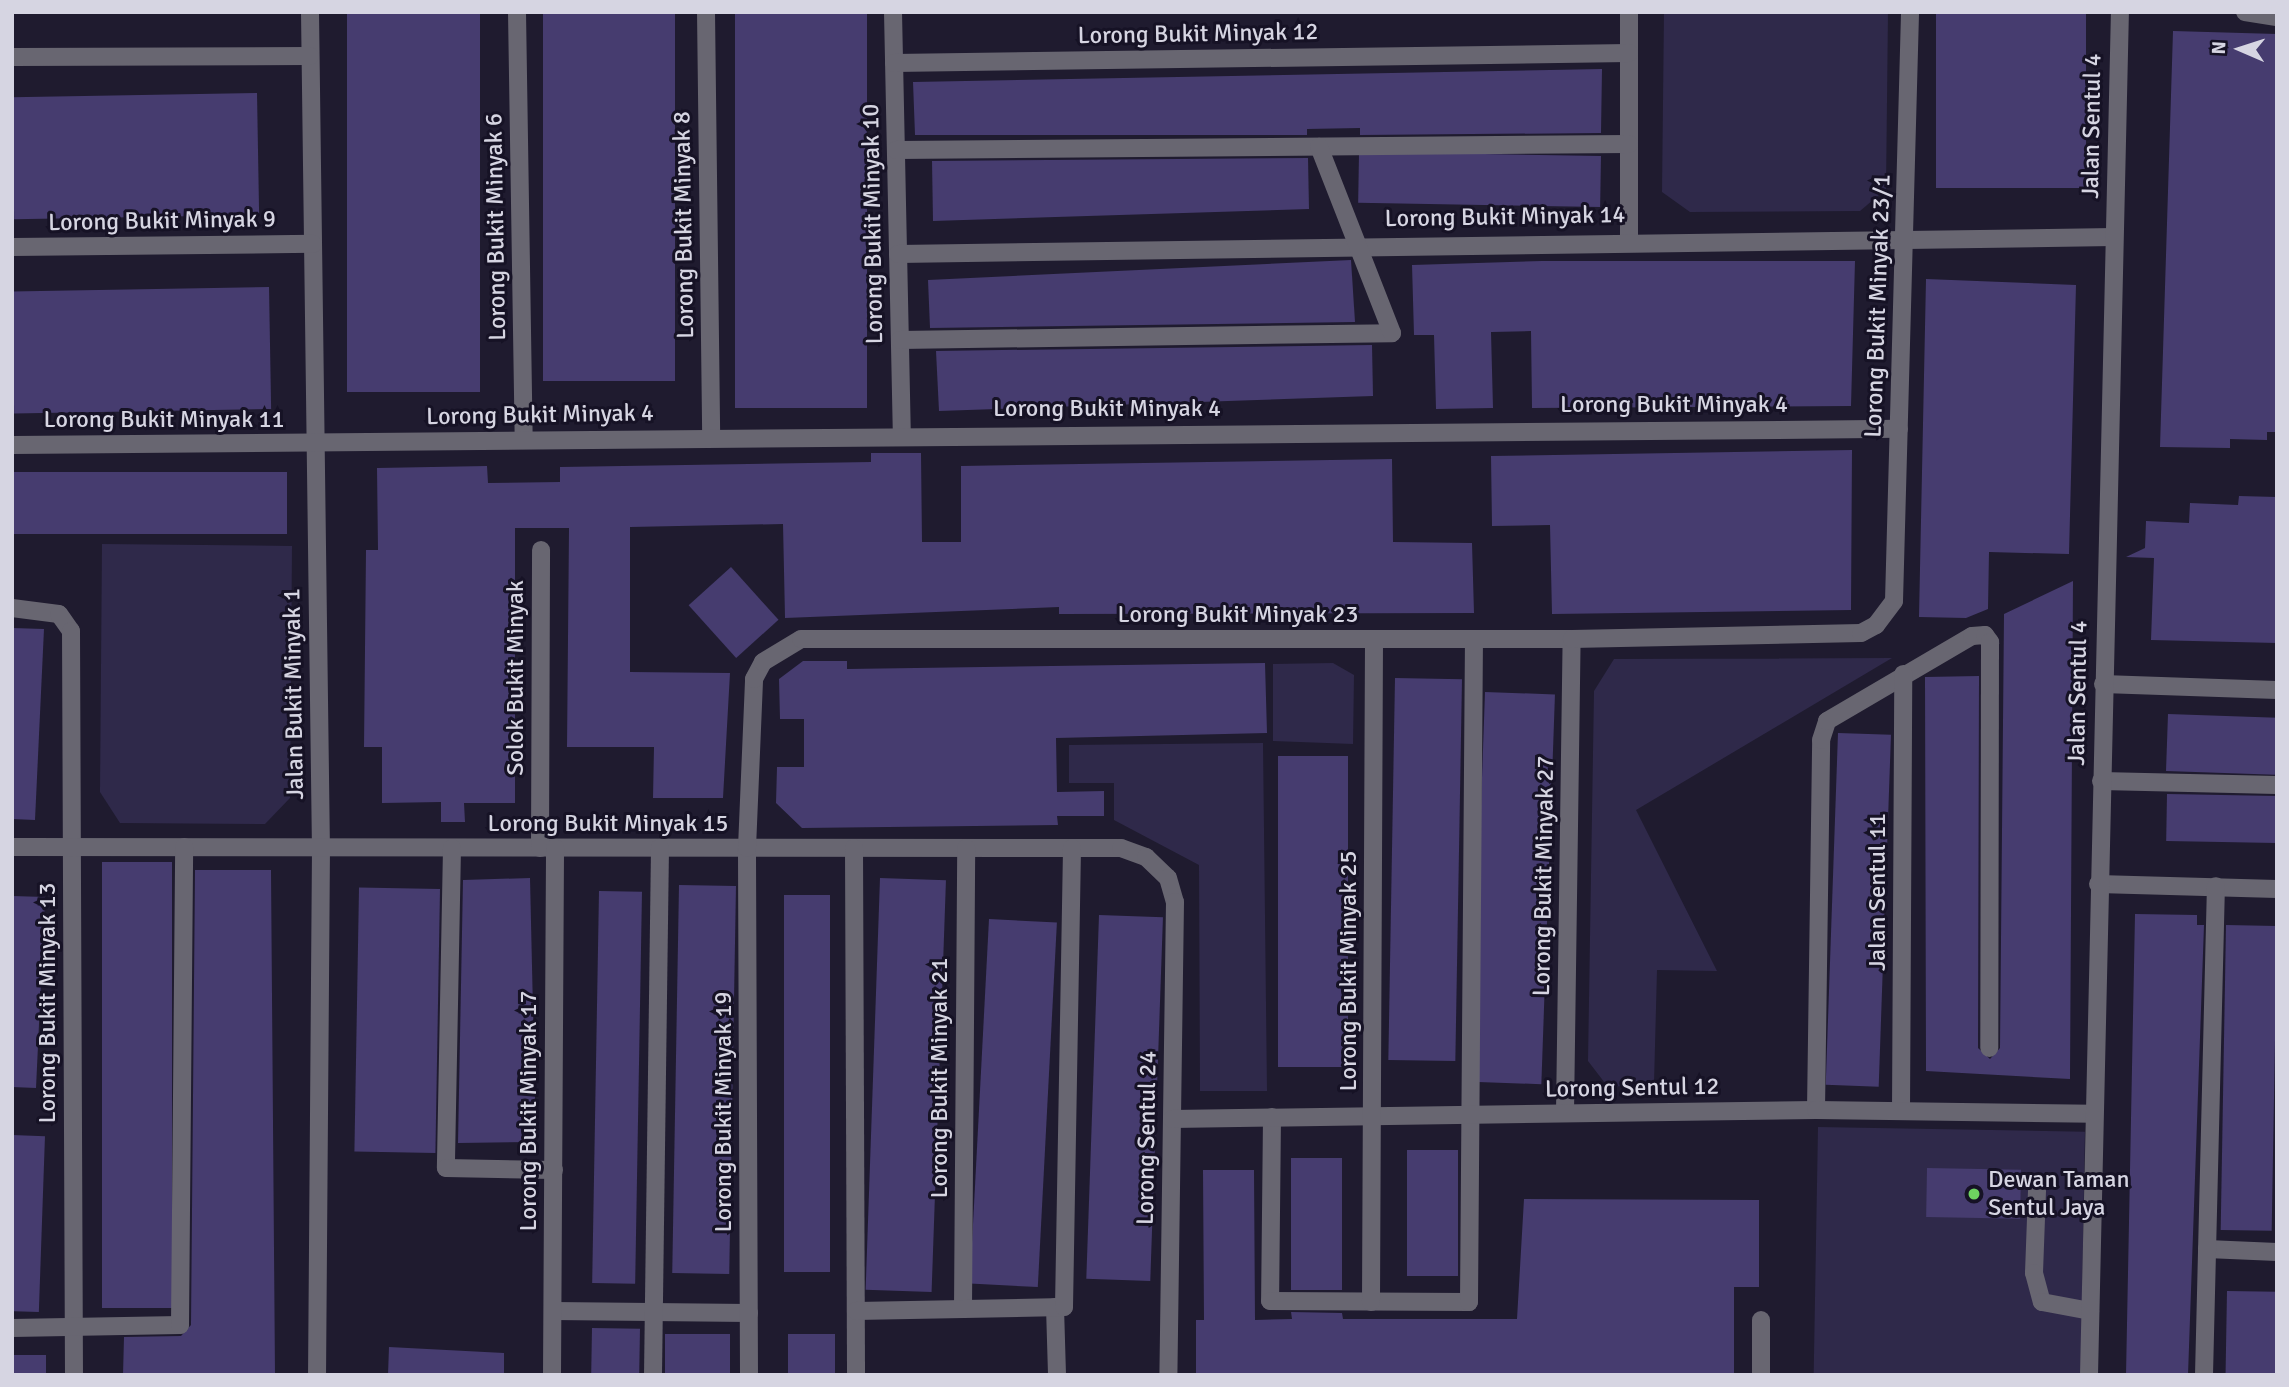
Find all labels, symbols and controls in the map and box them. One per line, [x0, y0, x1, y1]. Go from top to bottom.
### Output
north arrow [2205, 14, 2275, 84]
street label: Lorong Bukit Minyak 12 [1077, 18, 1319, 50]
text: N [2207, 41, 2231, 55]
street label: Jalan Sentul 4 [2076, 53, 2108, 199]
street label: Lorong Bukit Minyak 10 [857, 103, 889, 345]
street label: Lorong Bukit Minyak 8 [668, 111, 700, 339]
street label: Lorong Bukit Minyak 6 [480, 113, 512, 341]
street label: Lorong Bukit Minyak 23/1 [1859, 174, 1897, 438]
street label: Lorong Bukit Minyak 14 [1384, 201, 1626, 233]
street label: Lorong Bukit Minyak 9 [48, 205, 276, 237]
street label: Lorong Bukit Minyak 4 [1560, 391, 1788, 419]
street label: Lorong Bukit Minyak 4 [993, 395, 1221, 423]
street label: Lorong Bukit Minyak 4 [426, 399, 654, 431]
street label: Lorong Bukit Minyak 11 [44, 406, 284, 434]
street label: Solok Bukit Minyak [502, 580, 530, 776]
street label: Jalan Bukit Minyak 1 [278, 588, 310, 800]
street label: Lorong Bukit Minyak 23 [1118, 601, 1358, 629]
street label: Jalan Sentul 4 [2062, 620, 2094, 766]
street label: Lorong Bukit Minyak 27 [1528, 755, 1560, 997]
street label: Lorong Bukit Minyak 15 [488, 810, 728, 838]
street label: Jalan Sentul 11 [1864, 813, 1892, 971]
street label: Lorong Bukit Minyak 25 [1335, 851, 1363, 1091]
street label: Lorong Bukit Minyak 13 [34, 883, 62, 1123]
street label: Lorong Bukit Minyak 21 [926, 958, 954, 1198]
street label: Lorong Bukit Minyak 17 [515, 991, 543, 1231]
street label: Lorong Bukit Minyak 19 [710, 992, 738, 1232]
street label: Lorong Sentul 24 [1131, 1051, 1163, 1225]
street label: Lorong Sentul 12 [1545, 1072, 1719, 1104]
place label: Dewan Taman Sentul Jaya [1988, 1166, 2130, 1222]
marker: Dewan Taman Sentul Jaya [1966, 1186, 1982, 1202]

